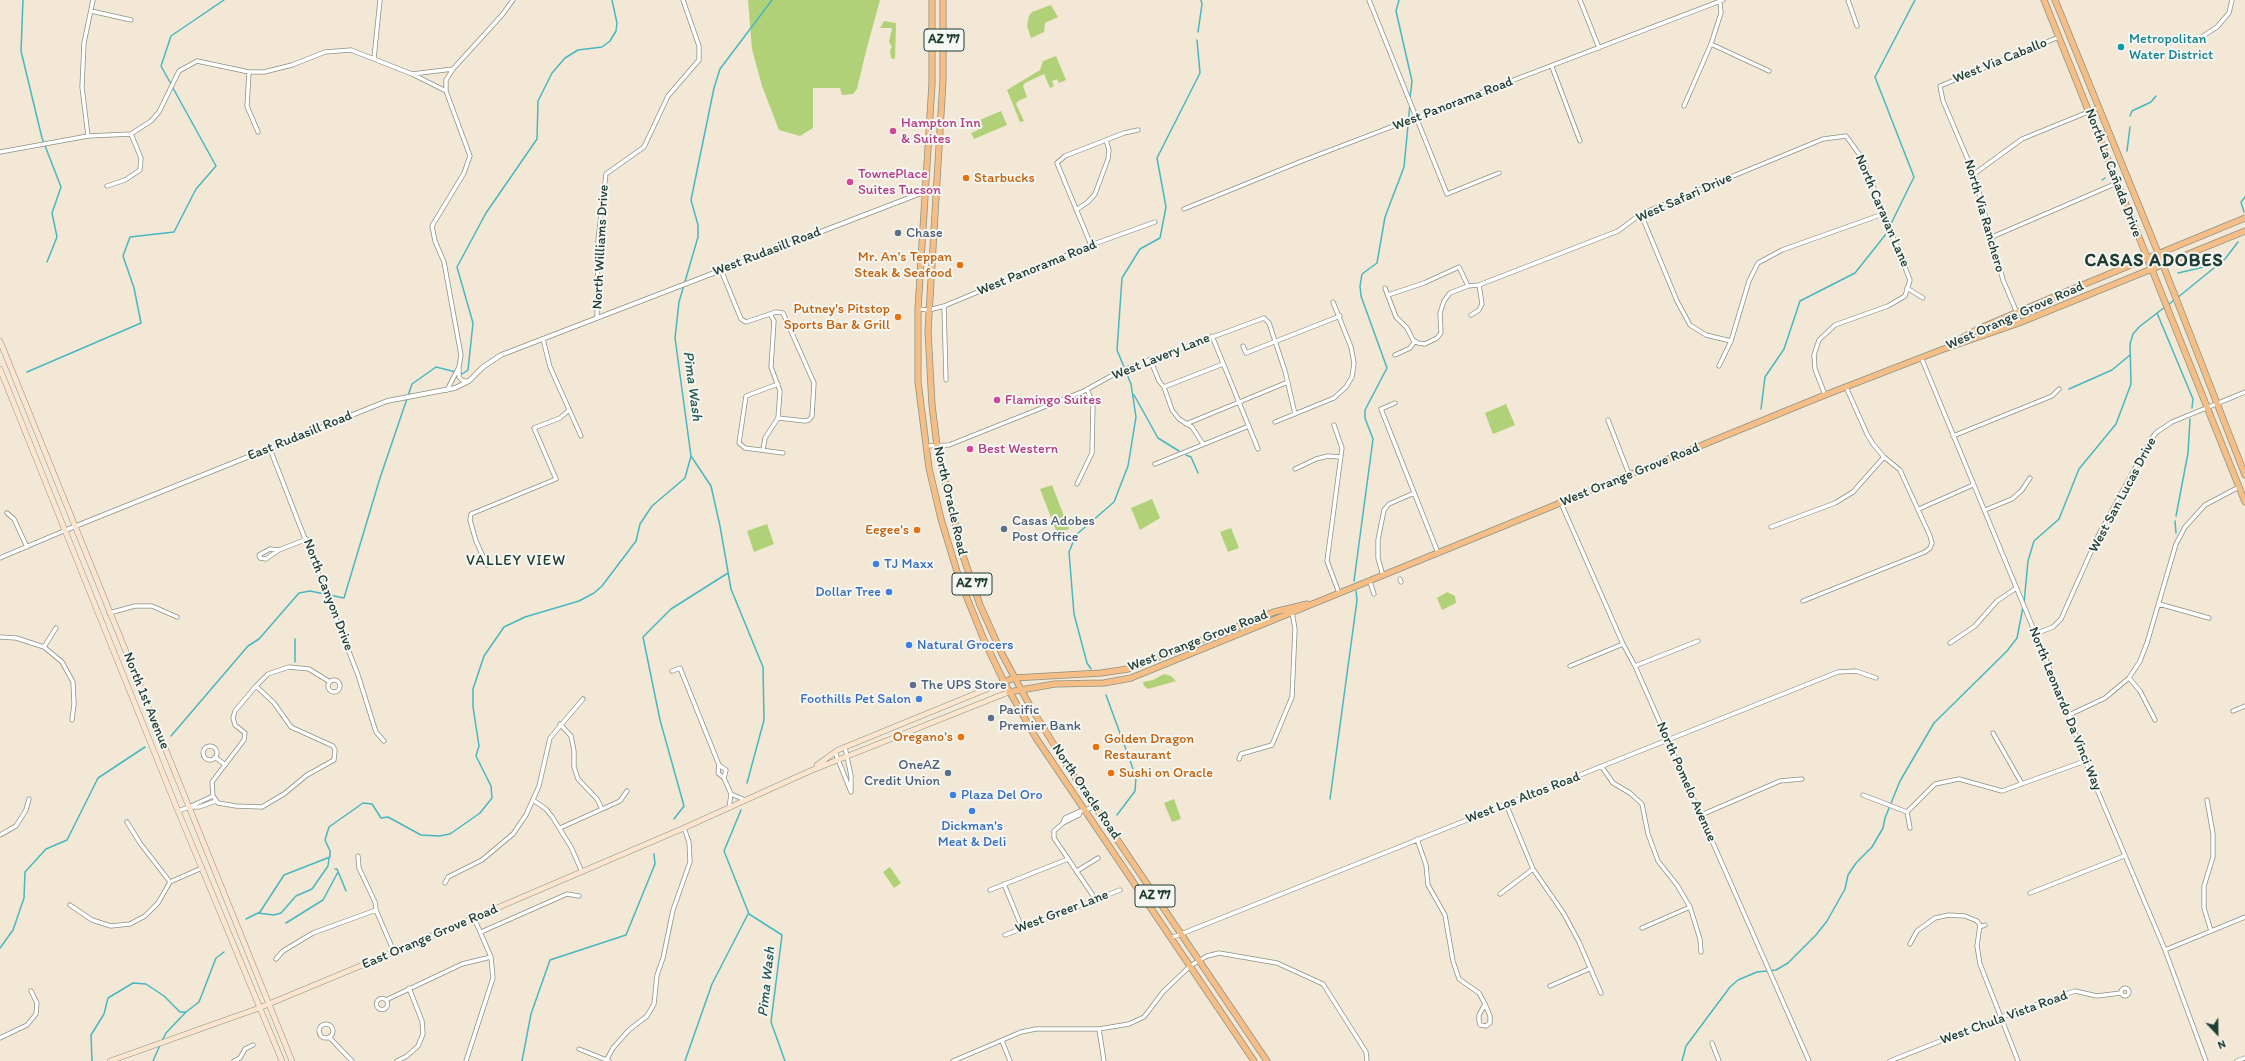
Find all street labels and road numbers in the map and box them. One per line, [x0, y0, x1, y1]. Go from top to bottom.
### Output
road number: AZ 77 [924, 29, 964, 51]
street label: West Via Caballo [1950, 34, 2050, 88]
street label: West Panorama Road [1390, 73, 1516, 135]
street label: North La Cañada Drive [2081, 106, 2145, 240]
street label: North Caravan Lane [1851, 152, 1913, 270]
street label: North Via Ranchero [1960, 158, 2008, 274]
street label: West Safari Drive [1633, 169, 1735, 227]
street label: North Williams Drive [589, 184, 613, 310]
street label: West Rudasill Road [710, 224, 824, 280]
street label: West Panorama Road [975, 236, 1099, 300]
street label: West Orange Grove Road [1943, 278, 2087, 354]
street label: West Lavery Lane [1110, 330, 1212, 384]
street label: East Rudasill Road [245, 407, 355, 465]
street label: West San Lucas Drive [2086, 435, 2160, 555]
street label: West Orange Grove Road [1558, 439, 1702, 511]
street label: North Oracle Road [929, 445, 971, 557]
street label: North Canyon Drive [299, 537, 357, 653]
road number: AZ 77 [952, 573, 992, 595]
street label: West Orange Grove Road [1125, 606, 1271, 676]
street label: North Leonardo Da Vinci Way [2024, 625, 2106, 793]
street label: North 1st Avenue [119, 650, 173, 752]
street label: North Pomelo Avenue [1652, 720, 1720, 844]
street label: North Oracle Road [1048, 741, 1124, 843]
street label: West Los Altos Road [1463, 768, 1583, 828]
road number: AZ 77 [1135, 885, 1175, 907]
street label: West Greer Lane [1013, 886, 1111, 938]
street label: East Orange Grove Road [360, 901, 500, 973]
street label: West Chula Vista Road [1938, 987, 2070, 1049]

